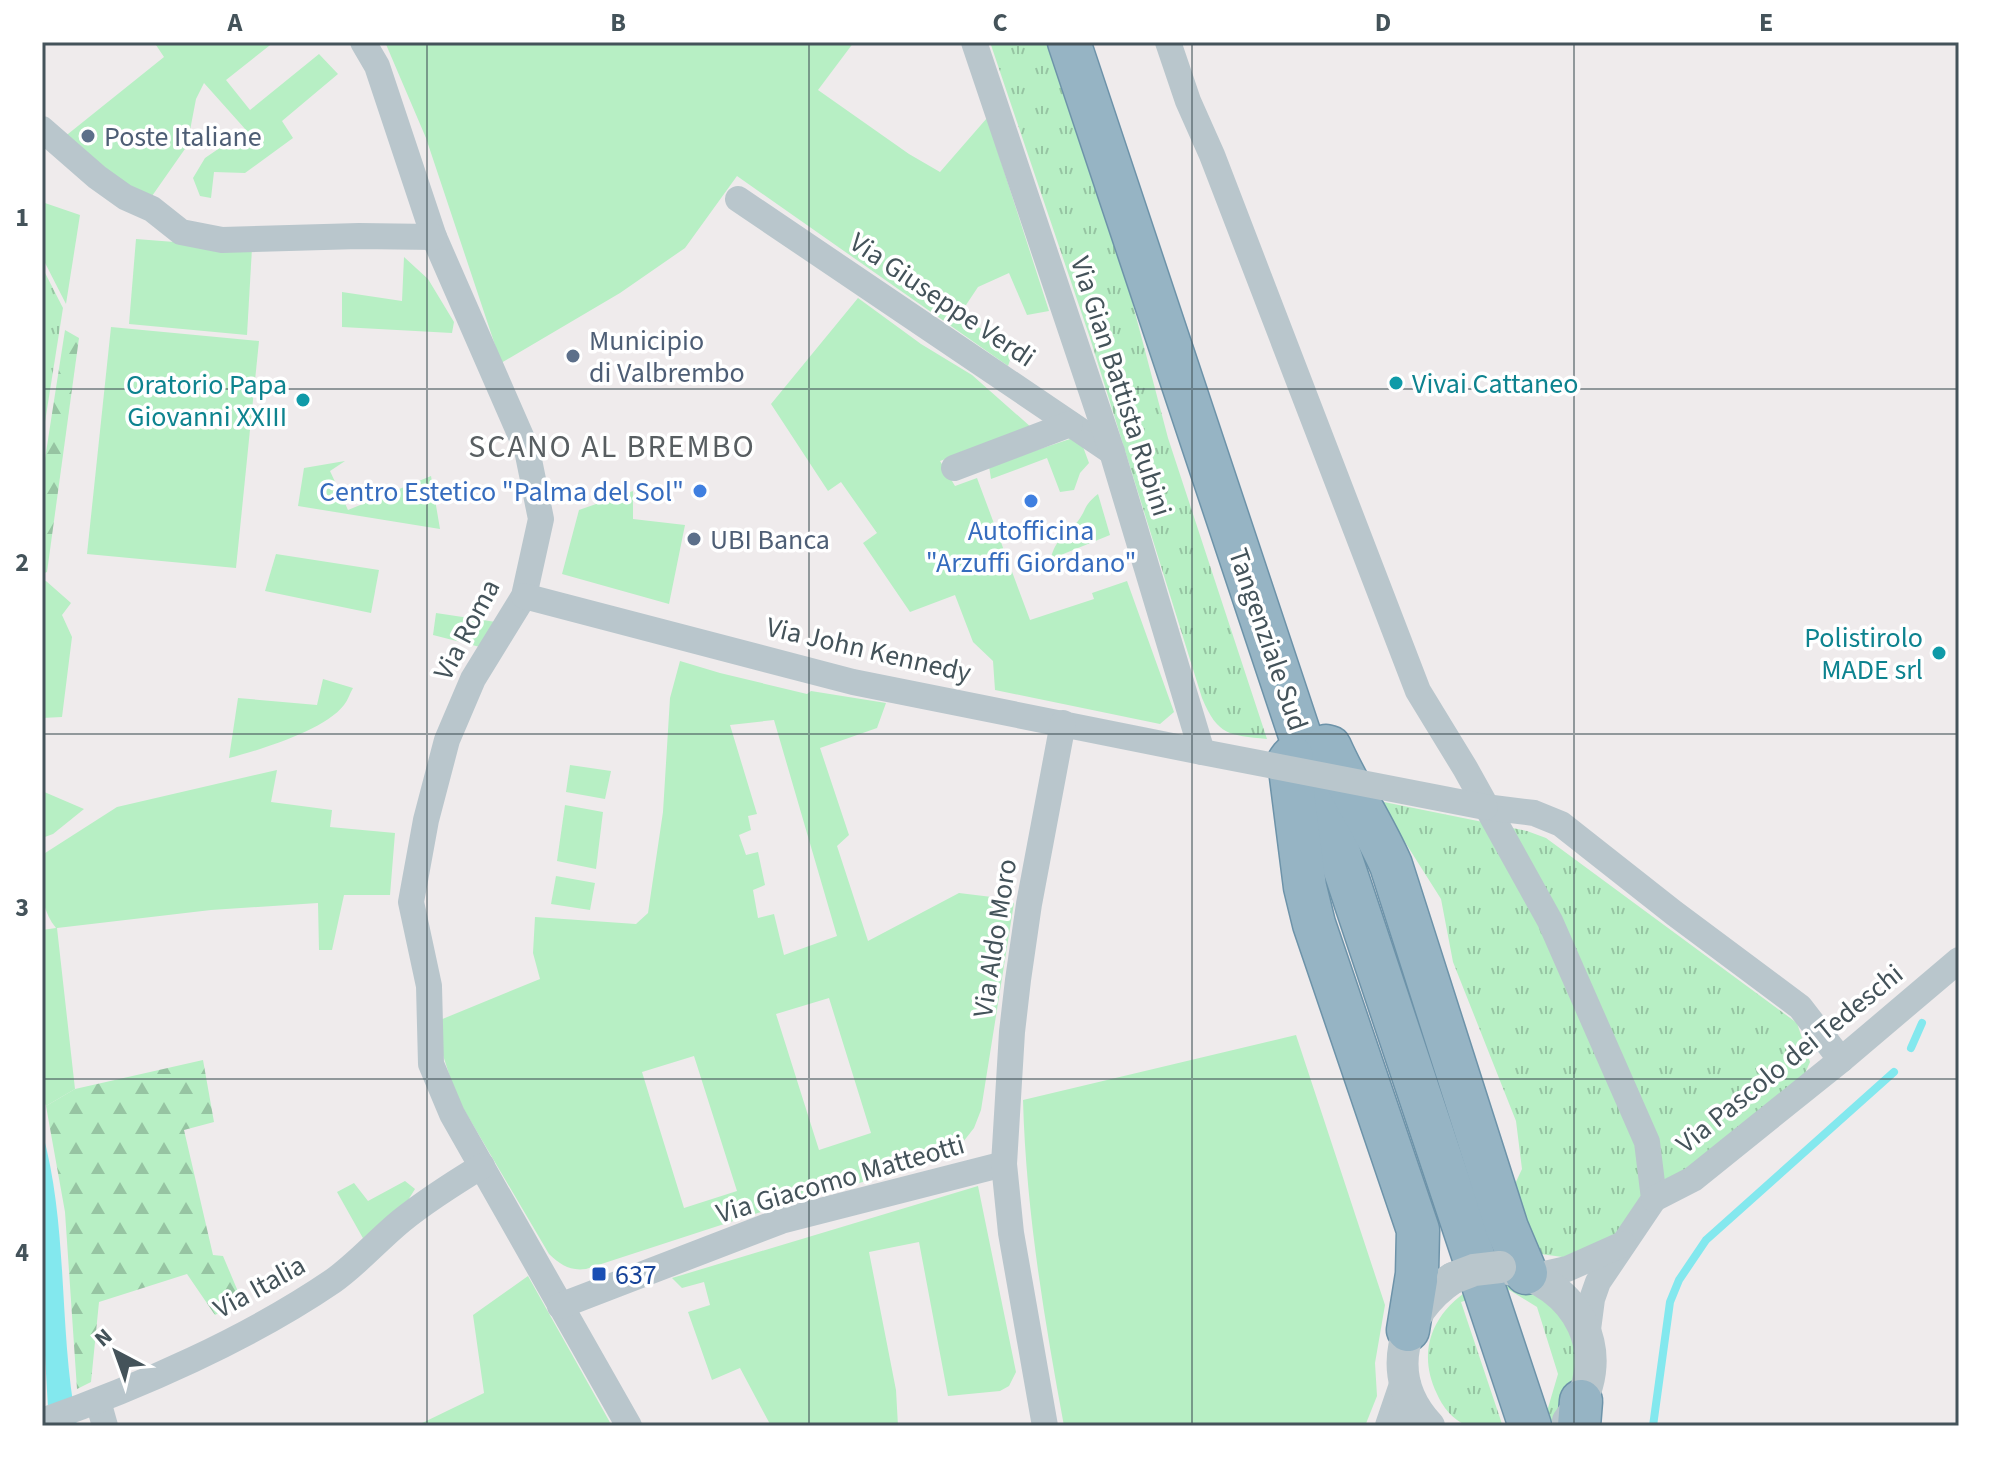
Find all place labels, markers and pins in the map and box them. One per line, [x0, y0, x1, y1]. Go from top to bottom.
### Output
place label: Poste Italiane [104, 117, 262, 157]
marker: Poste Italiane [79, 127, 97, 145]
place label: Municipio di Valbrembo [589, 321, 745, 393]
marker: Municipio di Valbrembo [564, 347, 582, 365]
place label: Vivai Cattaneo [1412, 364, 1578, 404]
place label: Oratorio Papa Giovanni XXIII [126, 365, 287, 437]
marker: Vivai Cattaneo [1387, 374, 1405, 392]
marker: Oratorio Papa Giovanni XXIII [294, 391, 312, 409]
place label: Centro Estetico "Palma del Sol" [319, 472, 684, 512]
marker: Centro Estetico "Palma del Sol" [691, 482, 709, 500]
marker: Autofficina "Arzuffi Giordano" [1022, 492, 1040, 510]
place label: Autofficina "Arzuffi Giordano" [926, 511, 1136, 583]
place label: UBI Banca [710, 520, 830, 560]
marker: UBI Banca [685, 530, 703, 548]
place label: Polistirolo MADE srl [1804, 618, 1923, 690]
marker: Polistirolo MADE srl [1930, 644, 1948, 662]
place label: 637 [615, 1255, 657, 1295]
marker: 637 [590, 1265, 608, 1283]

